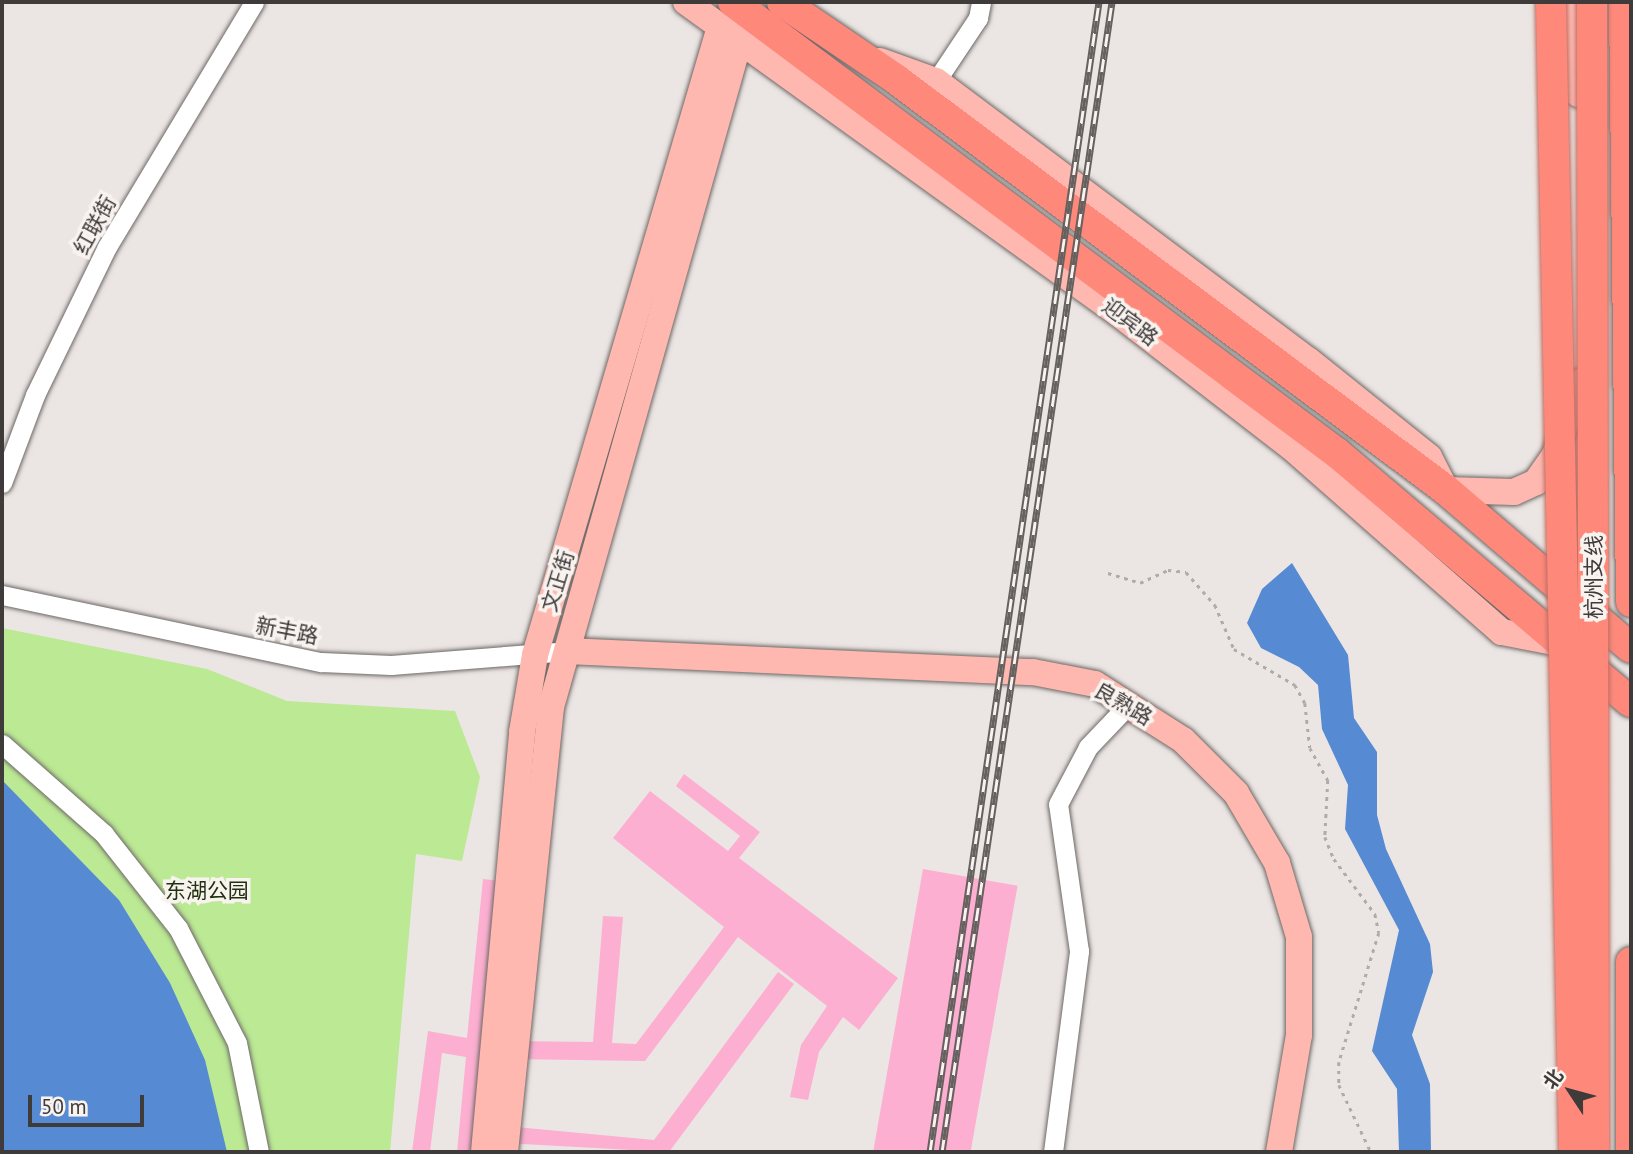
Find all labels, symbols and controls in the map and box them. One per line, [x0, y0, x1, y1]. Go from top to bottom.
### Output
street label: 红联街 [69, 191, 121, 259]
street label: 迎宾路 [1097, 293, 1163, 351]
street label: 杭州支线 [1581, 535, 1607, 619]
street label: 文正街 [537, 547, 579, 615]
street label: 新丰路 [254, 613, 320, 649]
street label: 良熟路 [1089, 677, 1157, 731]
park label: 东湖公园 [165, 878, 249, 904]
north arrow [1535, 1056, 1605, 1126]
text: 北 [1538, 1064, 1568, 1093]
scale bar [32, 1080, 147, 1124]
text: 50 m [41, 1093, 87, 1120]

